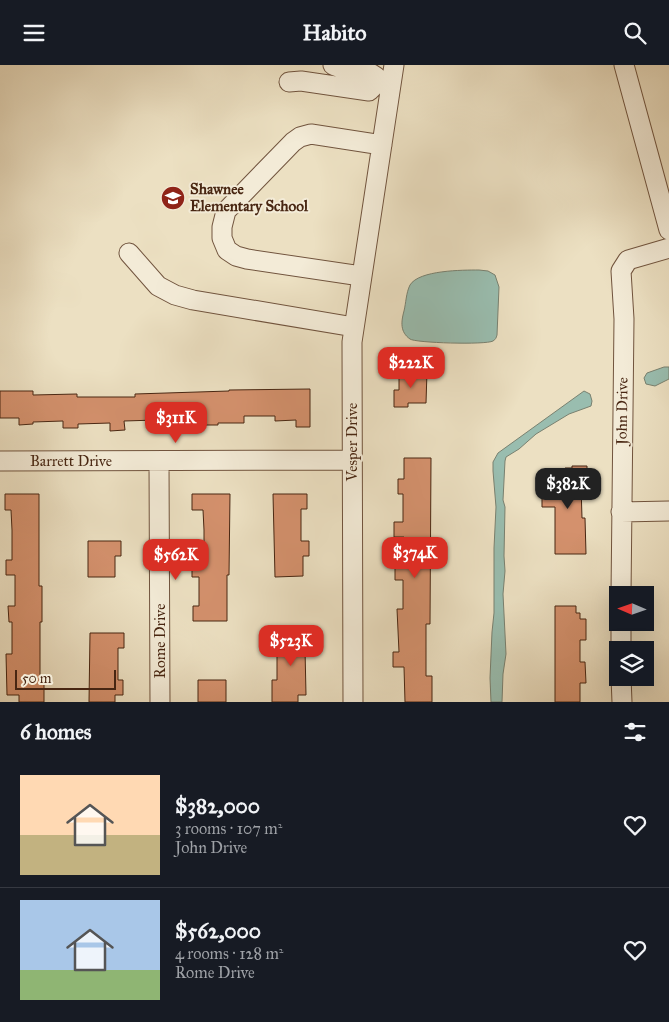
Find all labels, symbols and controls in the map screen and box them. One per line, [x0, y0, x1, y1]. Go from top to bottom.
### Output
icon: menu [20, 19, 48, 47]
text: Habito [303, 19, 366, 46]
icon: search [621, 19, 649, 47]
place label: Shawnee Elementary School [190, 180, 309, 216]
school or university icon: Shawnee Elementary School [160, 185, 186, 211]
pin: $222K [376, 347, 446, 389]
text: $222K [389, 353, 433, 372]
street label: John Drive [612, 377, 633, 447]
pin: $311K [141, 401, 211, 444]
street label: Vesper Drive [343, 403, 361, 482]
text: $311K [156, 408, 196, 427]
street label: Barrett Drive [30, 452, 112, 470]
pin: $382K [533, 467, 603, 510]
text: $382K [546, 474, 590, 493]
pin: $374K [380, 537, 450, 579]
pin: $562K [141, 539, 211, 581]
text: $374K [393, 543, 437, 562]
text: $562K [154, 545, 198, 564]
north arrow [609, 586, 654, 631]
map controls [609, 586, 654, 686]
street label: Rome Drive [151, 604, 169, 678]
pin: $523K [256, 625, 326, 667]
text: $523K [270, 631, 312, 650]
button: layers [609, 641, 654, 686]
scale bar [15, 667, 116, 690]
text: 50 m [22, 670, 51, 687]
icon: filters [621, 718, 649, 746]
text: 6 homes [20, 719, 92, 745]
text: $382,000 [175, 793, 260, 819]
icon: home [60, 795, 120, 855]
icon: heart [621, 811, 649, 839]
text: 3 rooms · 107 m² [175, 819, 282, 838]
text: John Drive [175, 838, 247, 857]
text: $562,000 [175, 918, 261, 944]
icon: home [60, 920, 120, 980]
icon: heart [621, 936, 649, 964]
text: 4 rooms · 128 m² [175, 944, 284, 963]
text: Rome Drive [175, 963, 255, 982]

